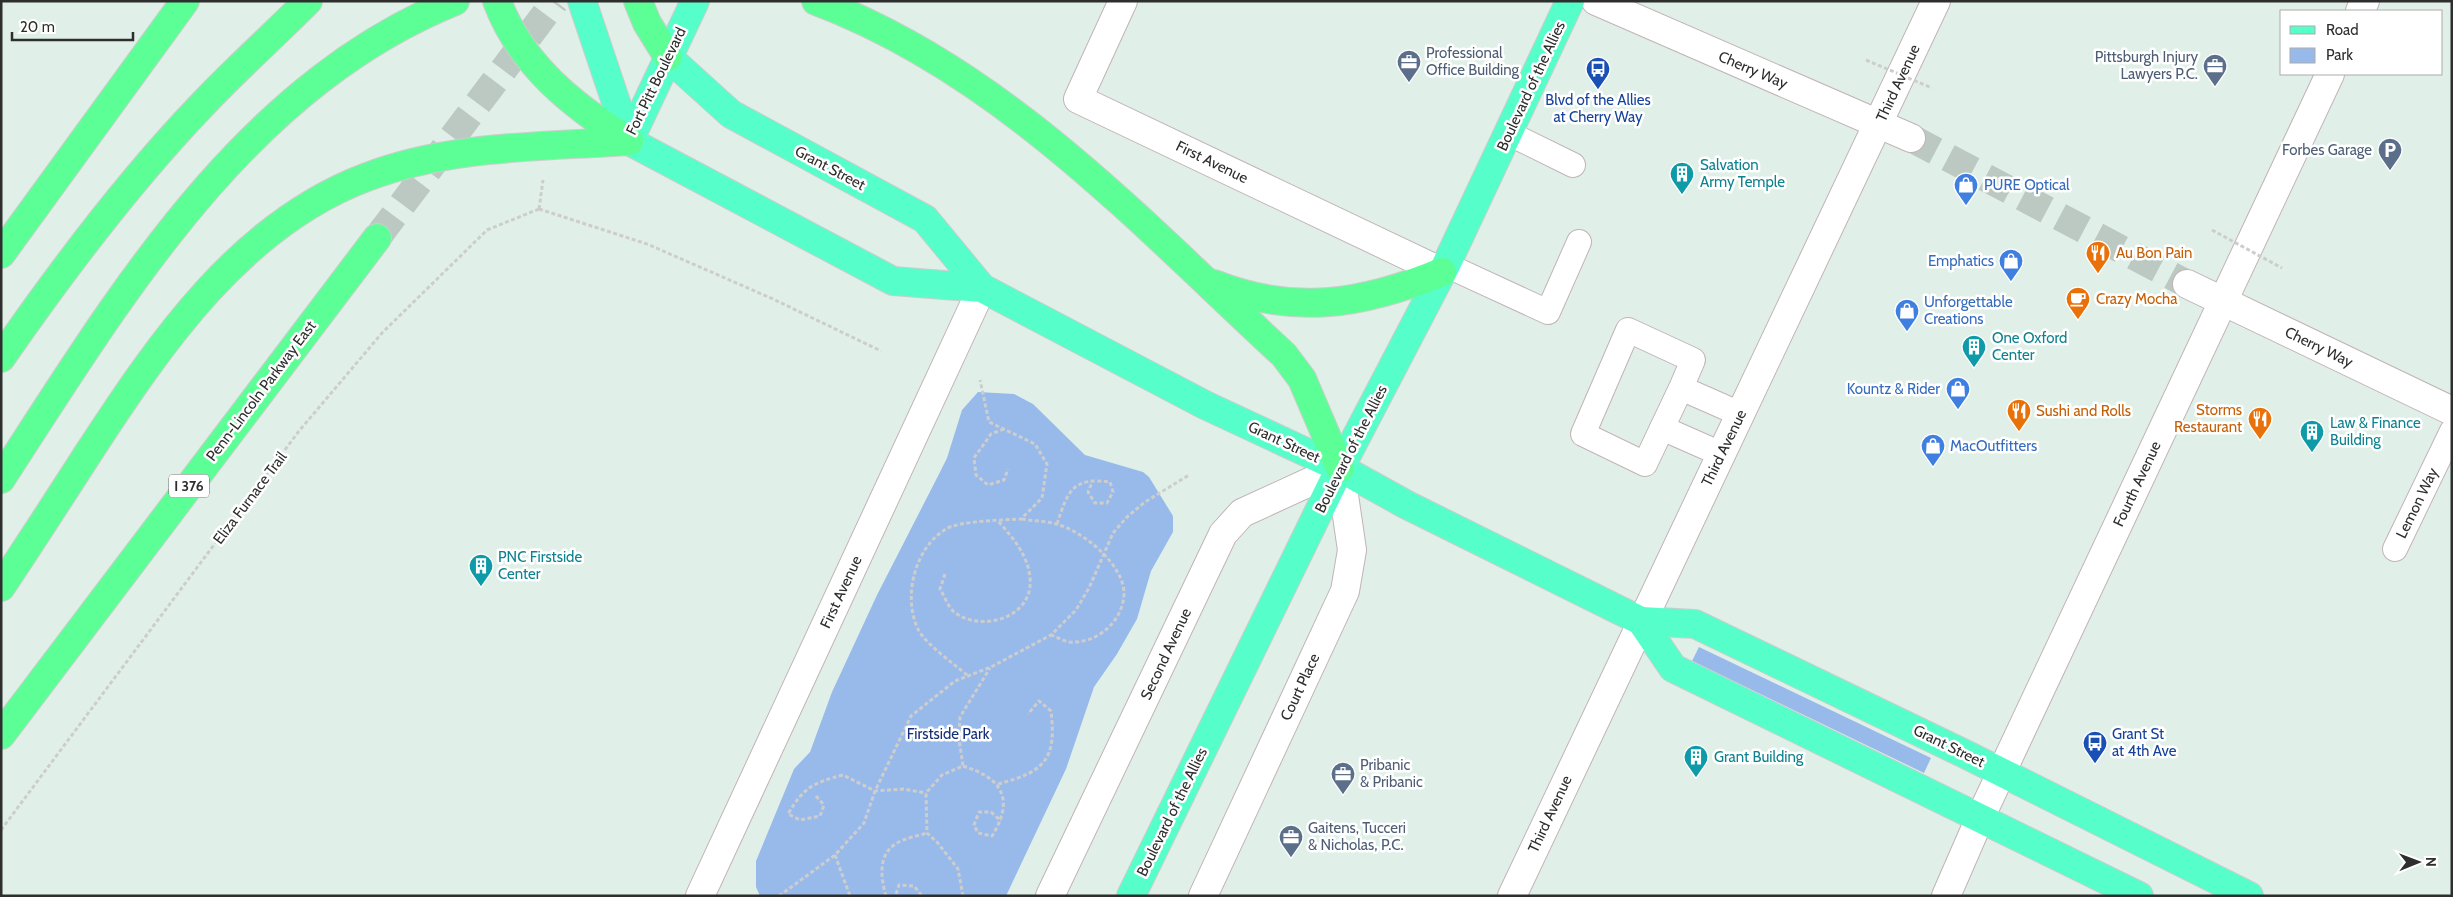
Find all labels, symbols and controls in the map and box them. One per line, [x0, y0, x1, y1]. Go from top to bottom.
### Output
scale bar [12, 10, 134, 42]
legend [2280, 10, 2443, 75]
text: 20 m [20, 18, 55, 36]
street label: Boulevard of the Allies [1493, 18, 1569, 154]
text: Road [2326, 21, 2359, 39]
street label: Fort Pitt Boulevard [622, 24, 690, 138]
street label: Third Avenue [1872, 41, 1924, 124]
place label: Professional Office Building [1426, 44, 1520, 79]
text: Park [2326, 46, 2353, 64]
street label: Cherry Way [1716, 47, 1791, 93]
place label: Pittsburgh Injury Lawyers P.C. [2095, 48, 2198, 83]
office icon: Professional Office Building [1396, 49, 1422, 83]
office icon: Pittsburgh Injury Lawyers P.C. [2202, 53, 2228, 87]
bus stop icon: Blvd of the Allies at Cherry Way [1585, 56, 1611, 90]
place label: Blvd of the Allies at Cherry Way [1545, 91, 1651, 126]
street label: First Avenue [1173, 137, 1251, 187]
parking icon: Forbes Garage [2377, 137, 2403, 171]
place label: Forbes Garage [2282, 141, 2372, 159]
street label: Grant Street [792, 142, 868, 194]
place label: Salvation Army Temple [1700, 156, 1785, 191]
building icon: Salvation Army Temple [1669, 161, 1695, 195]
shop icon: PURE Optical [1953, 172, 1979, 206]
place label: PURE Optical [1984, 176, 2070, 194]
restaurant icon: Au Bon Pain [2085, 240, 2111, 274]
place label: Au Bon Pain [2116, 244, 2192, 262]
shop icon: Emphatics [1998, 248, 2024, 282]
place label: Emphatics [1928, 252, 1994, 270]
cafe icon: Crazy Mocha [2065, 286, 2091, 320]
place label: Crazy Mocha [2096, 290, 2178, 308]
place label: Unforgettable Creations [1924, 293, 2013, 328]
shop icon: Unforgettable Creations [1894, 298, 1920, 332]
street label: Penn-Lincoln Parkway East [202, 317, 320, 465]
street label: Cherry Way [2282, 323, 2356, 371]
place label: One Oxford Center [1992, 329, 2067, 364]
building icon: One Oxford Center [1961, 334, 1987, 368]
shop icon: Kountz & Rider [1945, 376, 1971, 410]
place label: Kountz & Rider [1847, 380, 1940, 398]
street label: Boulevard of the Allies [1311, 382, 1391, 516]
restaurant icon: Sushi and Rolls [2006, 398, 2032, 432]
place label: Storms Restaurant [2174, 401, 2242, 436]
place label: Sushi and Rolls [2036, 402, 2131, 420]
street label: Third Avenue [1698, 406, 1750, 489]
restaurant icon: Storms Restaurant [2247, 406, 2273, 440]
place label: Law & Finance Building [2330, 414, 2421, 449]
street label: Grant Street [1245, 418, 1323, 466]
building icon: Law & Finance Building [2299, 419, 2325, 453]
shop icon: MacOutfitters [1920, 433, 1946, 467]
place label: MacOutfitters [1950, 437, 2037, 455]
street label: Fourth Avenue [2109, 438, 2165, 530]
street label: Eliza Furnace Trail [209, 448, 291, 548]
street label: Lemon Way [2392, 464, 2442, 541]
road number: I 376 [169, 474, 209, 498]
place label: PNC Firstside Center [498, 548, 582, 583]
building icon: PNC Firstside Center [468, 553, 494, 587]
street label: First Avenue [816, 553, 866, 631]
street label: Second Avenue [1137, 605, 1195, 703]
street label: Court Place [1277, 650, 1323, 723]
street label: Grant Street [1910, 721, 1988, 771]
park label: Firstside Park [907, 725, 990, 743]
place label: Grant St at 4th Ave [2112, 725, 2177, 760]
bus stop icon: Grant St at 4th Ave [2082, 730, 2108, 764]
building icon: Grant Building [1683, 744, 1709, 778]
street label: Boulevard of the Allies [1133, 745, 1211, 879]
place label: Grant Building [1714, 748, 1804, 766]
place label: Pribanic & Pribanic [1360, 756, 1423, 791]
office icon: Pribanic & Pribanic [1330, 761, 1356, 795]
street label: Third Avenue [1524, 772, 1576, 855]
place label: Gaitens, Tucceri & Nicholas, P.C. [1308, 819, 1406, 854]
office icon: Gaitens, Tucceri & Nicholas, P.C. [1278, 824, 1304, 858]
north arrow [2393, 837, 2443, 887]
text: N [2422, 857, 2440, 867]

